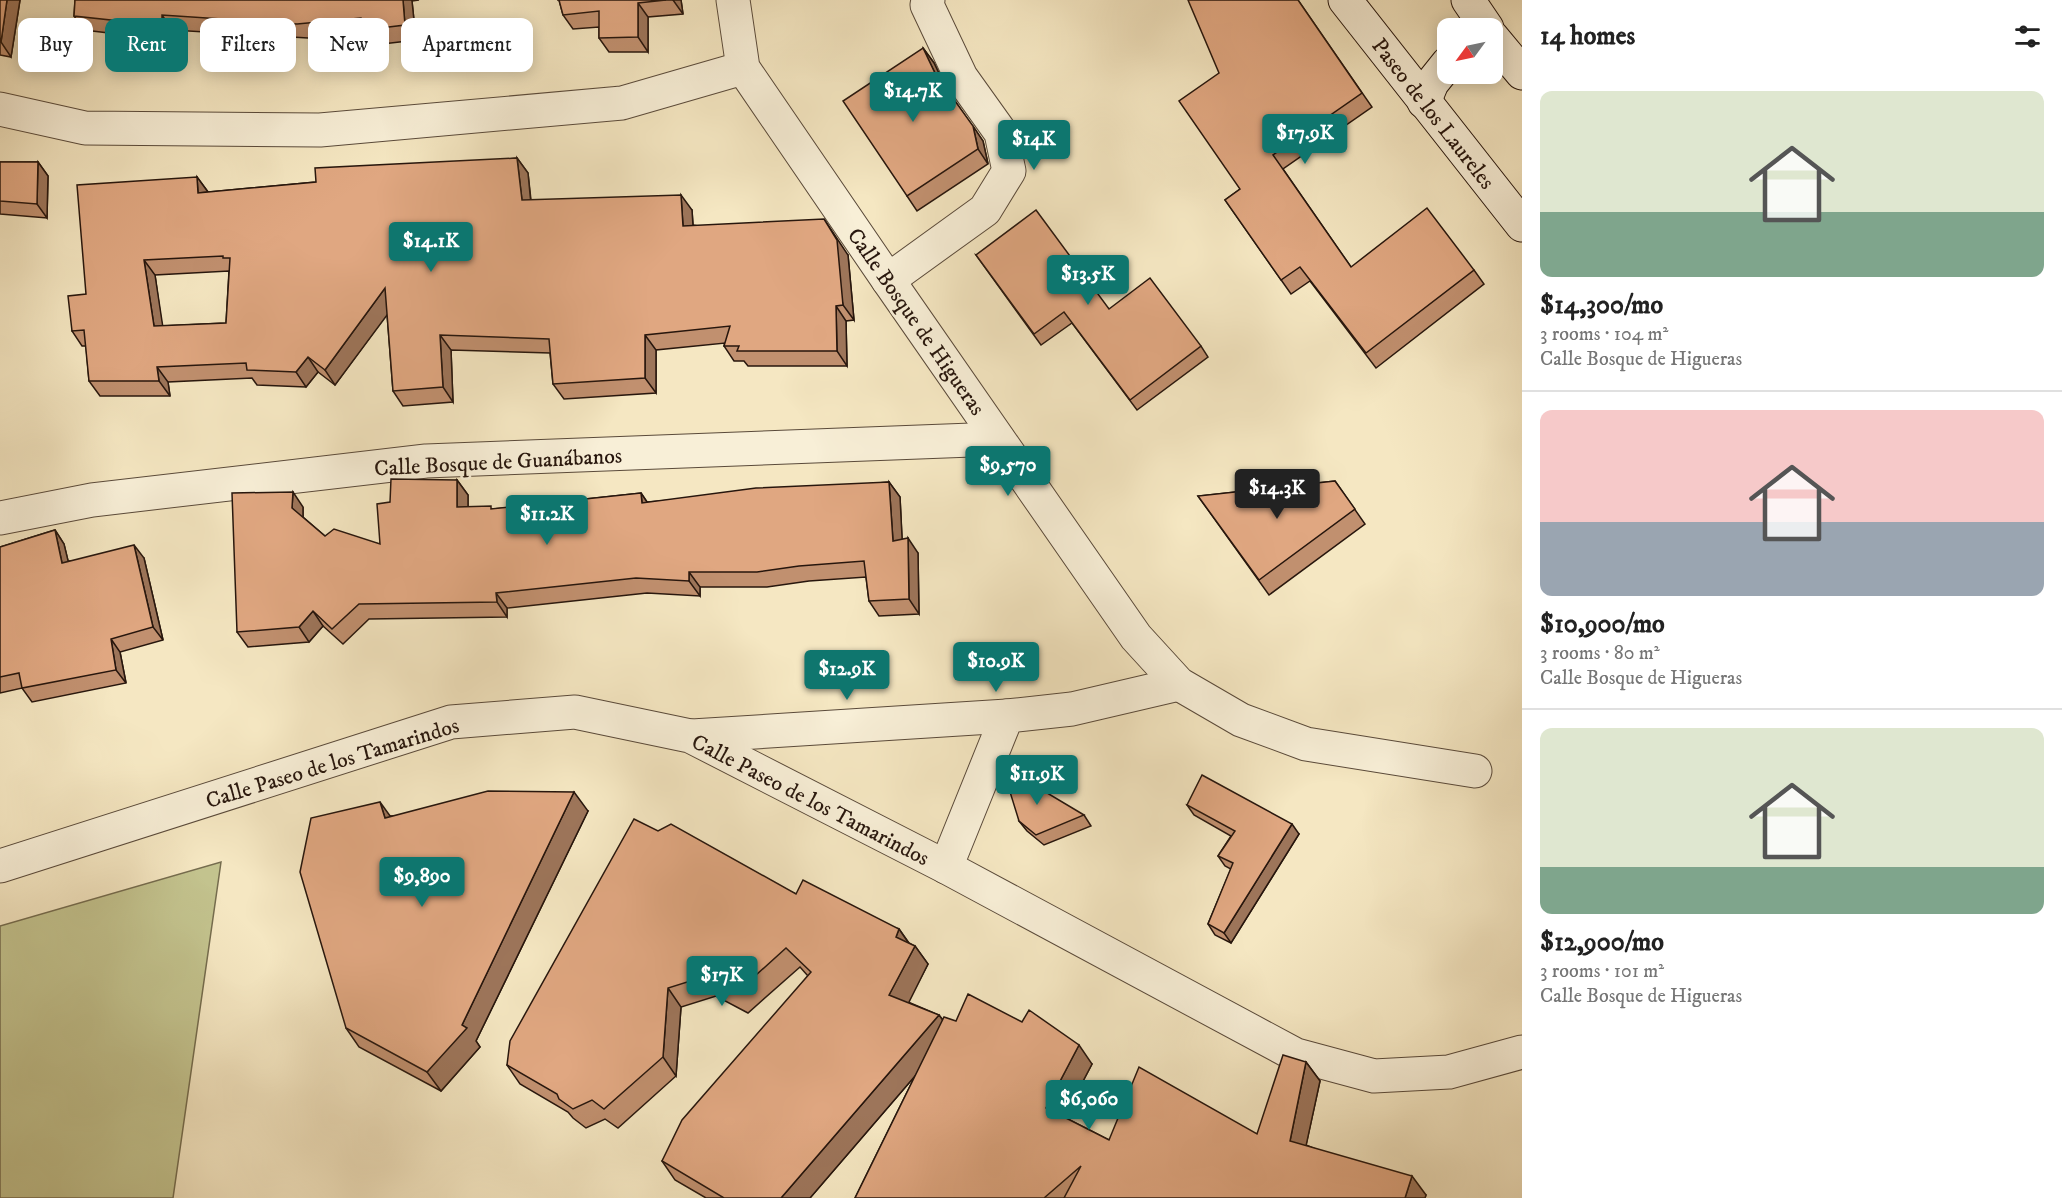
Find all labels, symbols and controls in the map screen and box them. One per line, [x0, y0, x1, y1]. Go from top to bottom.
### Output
chip: Buy [18, 18, 93, 72]
chip: Rent [105, 18, 188, 72]
chip: Filters [200, 18, 296, 72]
chip: New [308, 18, 389, 72]
chip: Apartment [401, 18, 533, 72]
north arrow [1437, 18, 1503, 84]
map controls [1437, 18, 1503, 84]
text: 14 homes [1540, 20, 1635, 53]
icon: filters [2011, 20, 2044, 53]
street label: Paseo de los Laureles [1365, 33, 1500, 195]
pin: $14.7K [864, 72, 962, 123]
text: $14.7K [884, 79, 942, 104]
pin: $17.9K [1256, 114, 1354, 165]
pin: $14K [998, 120, 1070, 171]
text: $17.9K [1276, 121, 1334, 146]
text: $14K [1012, 127, 1056, 152]
icon: home [1738, 130, 1846, 238]
pin: $14.1K [382, 222, 480, 273]
street label: Calle Bosque de Higueras [841, 223, 991, 421]
text: $14.1K [403, 229, 459, 254]
pin: $13.5K [1039, 255, 1137, 306]
text: $13.5K [1061, 262, 1115, 287]
text: $14,300/mo [1540, 289, 1663, 322]
text: 3 rooms · 104 m² [1540, 322, 1668, 347]
text: Calle Bosque de Higueras [1540, 347, 1742, 372]
street label: Calle Bosque de Guanábanos [373, 443, 623, 482]
pin: $9,570 [959, 446, 1057, 497]
icon: home [1738, 449, 1846, 557]
text: $9,570 [979, 453, 1037, 478]
pin: $14.3K [1228, 469, 1326, 520]
text: $14.3K [1249, 476, 1305, 501]
pin: $11.2K [498, 495, 596, 546]
text: $11.2K [520, 502, 574, 527]
text: $10,900/mo [1540, 608, 1665, 641]
text: 3 rooms · 80 m² [1540, 641, 1660, 666]
pin: $10.9K [947, 642, 1045, 693]
text: $10.9K [967, 649, 1025, 674]
pin: $12.9K [798, 650, 896, 701]
text: $12.9K [818, 657, 876, 682]
text: Calle Bosque de Higueras [1540, 666, 1742, 691]
street label: Calle Paseo de los Tamarindos [203, 712, 462, 815]
street label: Calle Paseo de los Tamarindos [687, 729, 934, 872]
pin: $11.9K [988, 755, 1086, 806]
text: $11.9K [1010, 762, 1064, 787]
icon: home [1738, 767, 1846, 875]
pin: $9,890 [373, 857, 471, 908]
text: $9,890 [393, 864, 451, 889]
text: $12,900/mo [1540, 926, 1664, 959]
pin: $17K [686, 956, 758, 1007]
text: 3 rooms · 101 m² [1540, 959, 1664, 984]
text: $17K [701, 963, 743, 988]
text: Calle Bosque de Higueras [1540, 984, 1742, 1009]
pin: $6,060 [1040, 1080, 1138, 1131]
text: $6,060 [1060, 1087, 1118, 1112]

